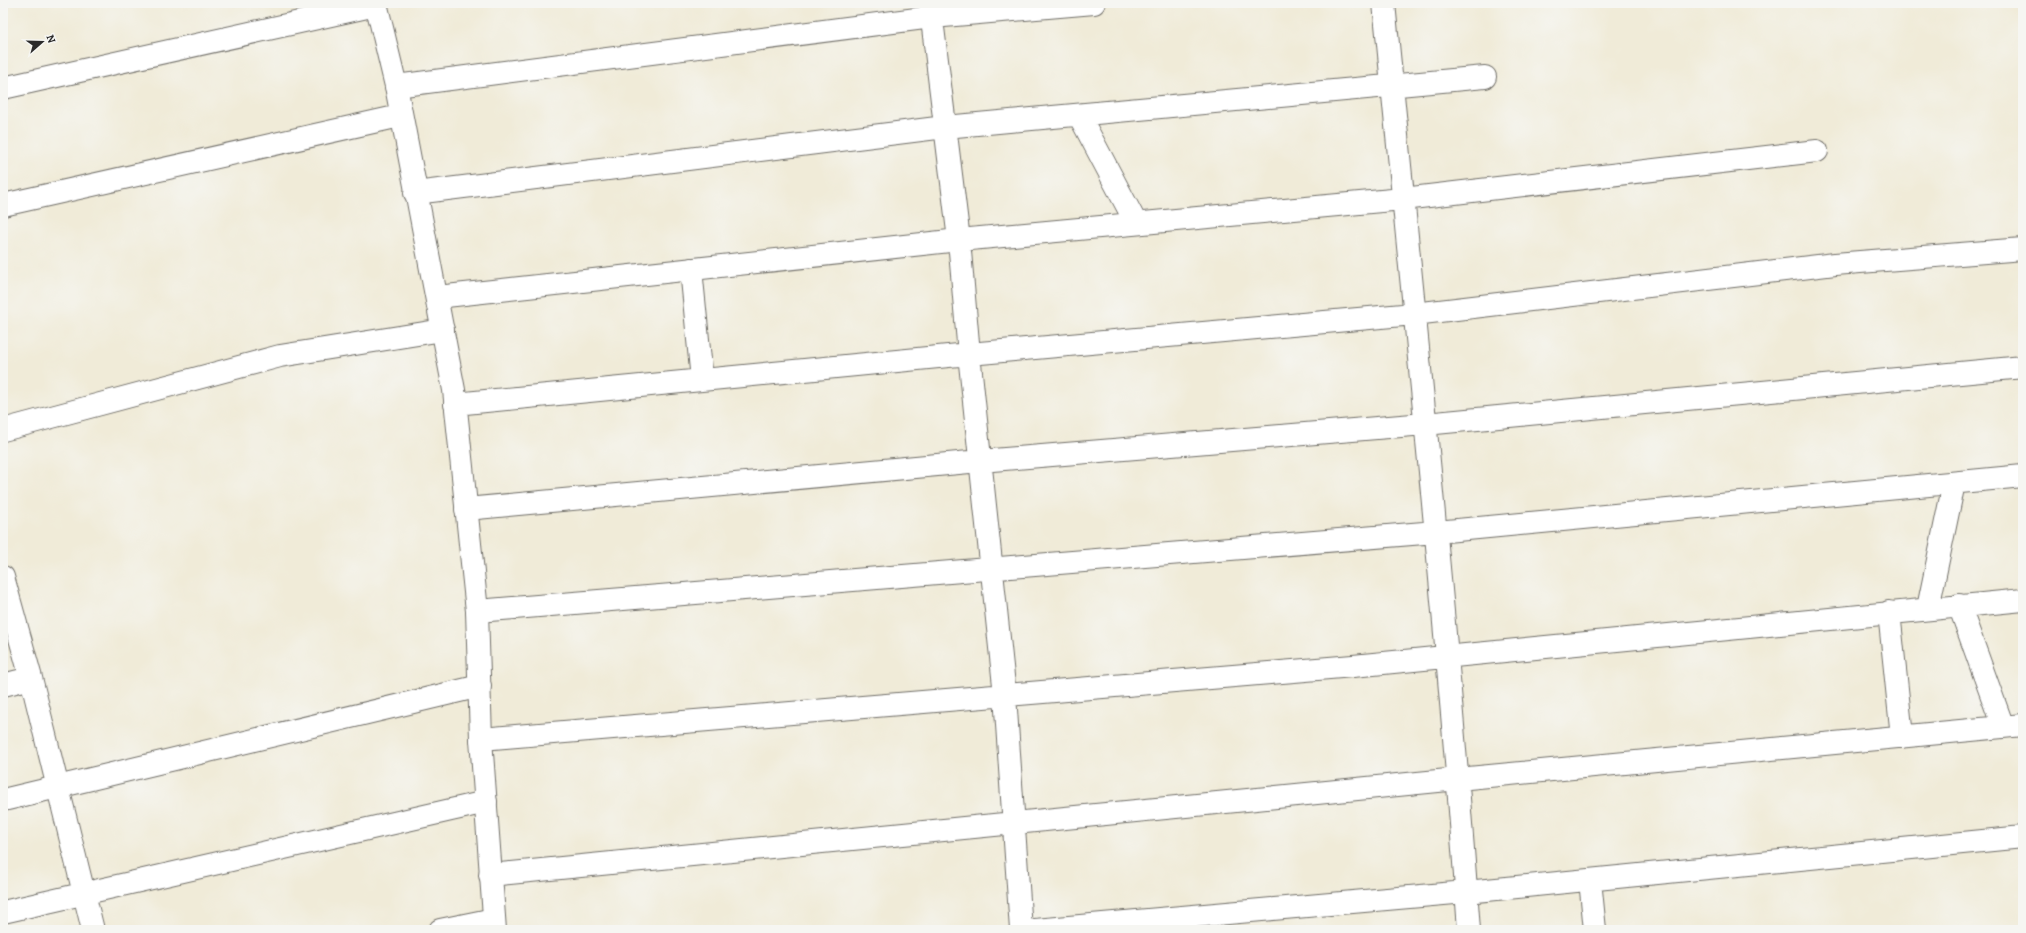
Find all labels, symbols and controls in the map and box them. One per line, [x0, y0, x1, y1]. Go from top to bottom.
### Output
north arrow [22, 22, 62, 62]
text: N [43, 32, 59, 45]

